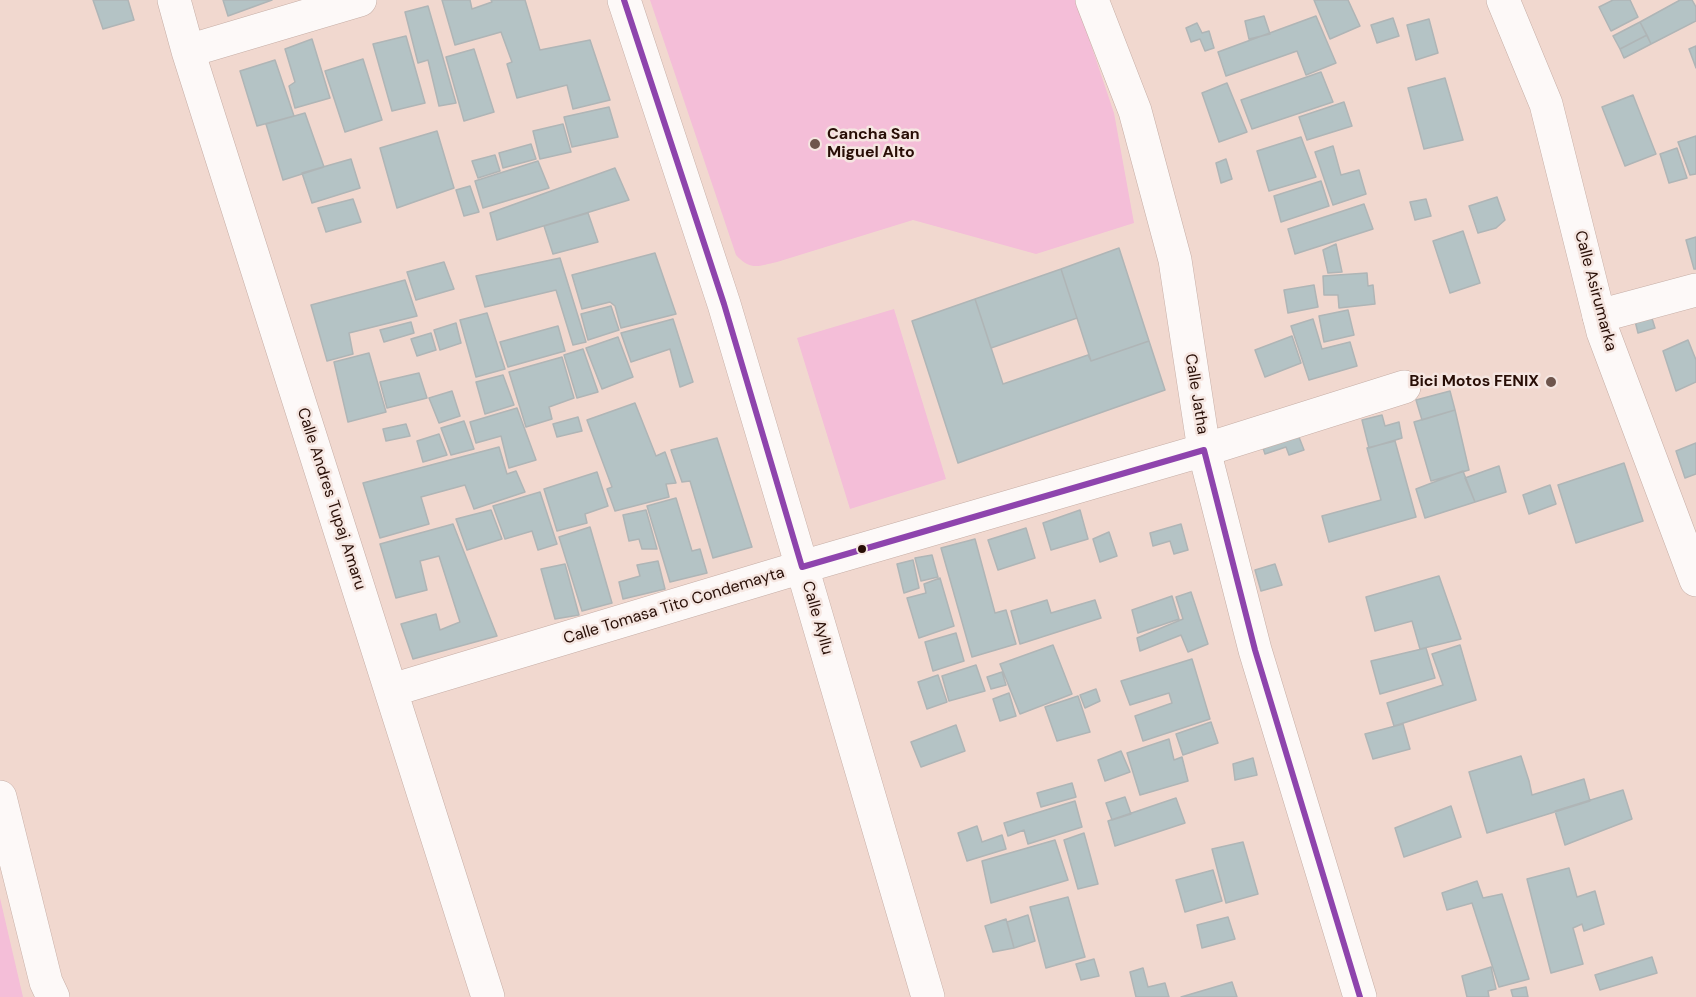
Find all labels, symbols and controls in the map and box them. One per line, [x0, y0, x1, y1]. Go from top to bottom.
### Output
place label: Cancha San Miguel Alto [827, 125, 920, 163]
marker: Cancha San Miguel Alto [808, 137, 822, 151]
street label: Calle Asirumarka [1570, 229, 1620, 353]
street label: Calle Jatha [1180, 352, 1212, 436]
place label: Bici Motos FENIX [1409, 372, 1539, 392]
marker: Bici Motos FENIX [1544, 375, 1558, 389]
street label: Calle Andres Tupaj Amaru [292, 406, 370, 592]
unlabelled marker [856, 543, 868, 555]
street label: Calle Tomasa Tito Condemayta [561, 563, 787, 649]
street label: Calle Ayllu [797, 579, 837, 657]

